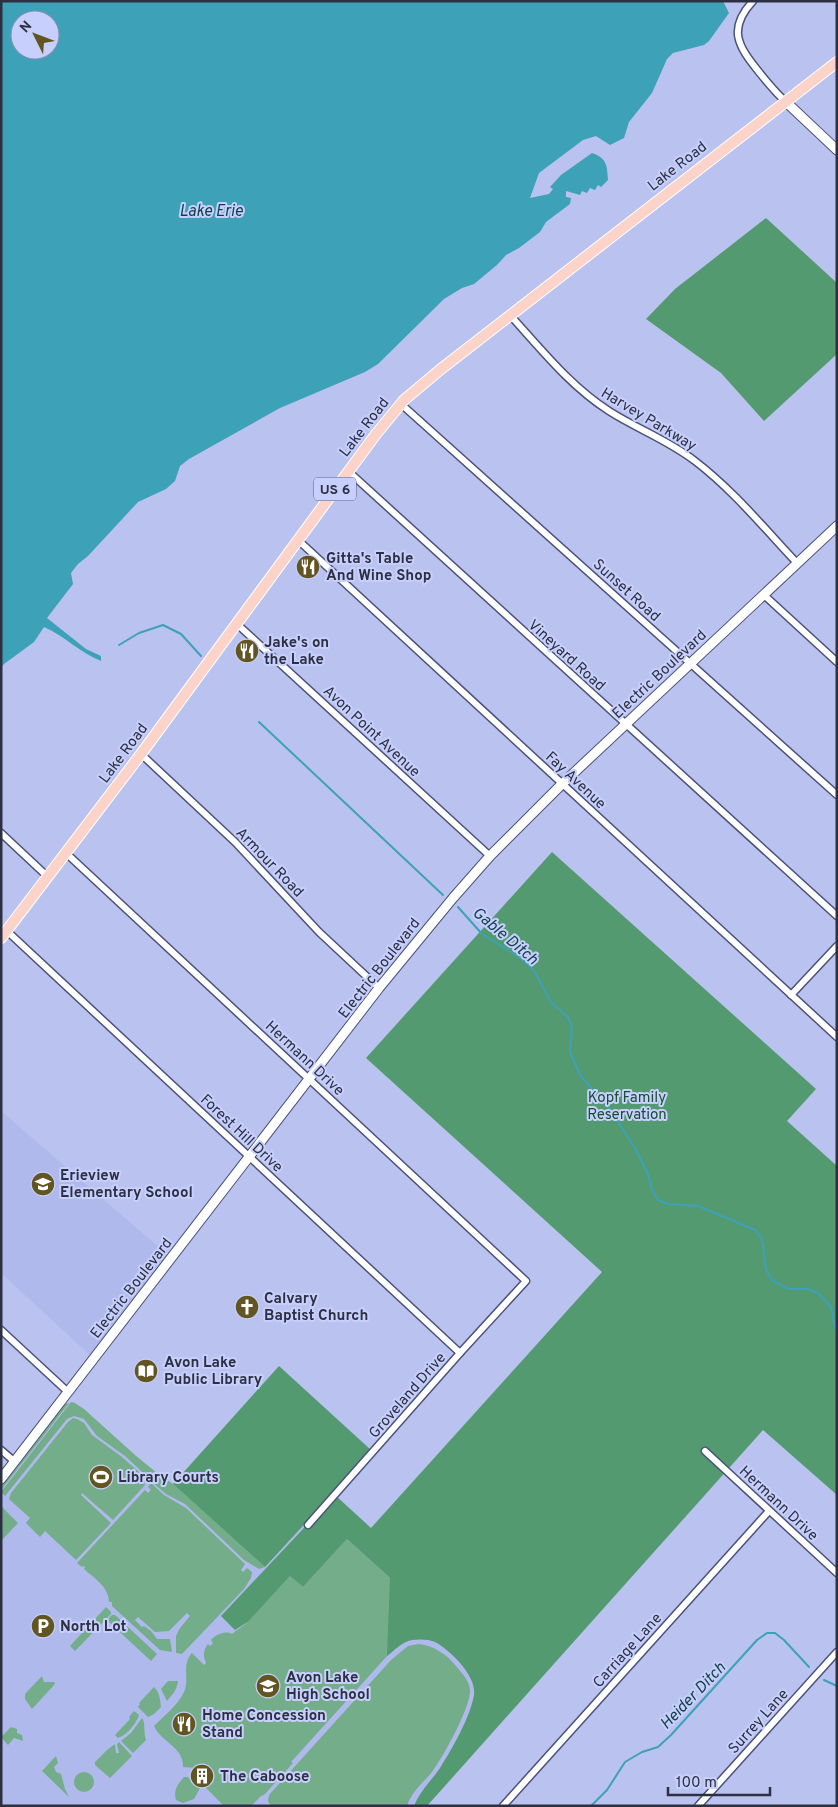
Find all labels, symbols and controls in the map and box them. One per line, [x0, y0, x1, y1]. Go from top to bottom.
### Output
north arrow [10, 10, 60, 60]
text: N [17, 18, 36, 37]
street label: Lake Road [644, 138, 711, 196]
water label: Lake Erie [179, 202, 243, 222]
street label: Harvey Parkway [597, 384, 699, 456]
street label: Lake Road [336, 394, 394, 461]
road number: US 6 [314, 478, 356, 500]
place label: Gitta's Table And Wine Shop [326, 550, 431, 586]
restaurant icon: Gitta's Table And Wine Shop [295, 554, 321, 580]
street label: Sunset Road [588, 556, 664, 627]
street label: Vineyard Road [523, 616, 609, 696]
street label: Electric Boulevard [609, 627, 711, 724]
place label: Jake's on the Lake [264, 634, 329, 670]
restaurant icon: Jake's on the Lake [234, 638, 260, 664]
street label: Avon Point Avenue [318, 682, 424, 782]
street label: Lake Road [96, 720, 153, 788]
street label: Fay Avenue [541, 748, 609, 814]
street label: Armour Road [231, 824, 307, 902]
water label: Gable Ditch [468, 903, 542, 970]
street label: Electric Boulevard [335, 915, 425, 1023]
street label: Hermann Drive [260, 1018, 348, 1101]
park label: Kopf Family Reservation [587, 1089, 667, 1125]
street label: Forest Hill Drive [196, 1091, 286, 1177]
place label: Erieview Elementary School [60, 1167, 193, 1203]
school or university icon: Erieview Elementary School [30, 1171, 56, 1197]
street label: Electric Boulevard [87, 1235, 177, 1343]
place label: Calvary Baptist Church [264, 1290, 368, 1326]
church icon: Calvary Baptist Church [234, 1294, 260, 1320]
street label: Groveland Drive [366, 1349, 451, 1443]
place label: Avon Lake Public Library [164, 1354, 263, 1390]
library icon: Avon Lake Public Library [133, 1358, 159, 1384]
street label: Hermann Drive [734, 1463, 822, 1546]
sports icon: Library Courts [88, 1464, 114, 1490]
place label: Library Courts [118, 1469, 219, 1488]
street label: Carriage Lane [589, 1610, 667, 1692]
parking icon: North Lot [30, 1613, 56, 1639]
place label: North Lot [60, 1618, 127, 1637]
water label: Heider Ditch [656, 1658, 731, 1734]
place label: Avon Lake High School [286, 1669, 370, 1705]
school or university icon: Avon Lake High School [255, 1673, 281, 1699]
street label: Surrey Lane [725, 1685, 793, 1759]
place label: Home Concession Stand [202, 1707, 326, 1743]
restaurant icon: Home Concession Stand [171, 1711, 197, 1737]
building icon: The Caboose [189, 1763, 215, 1789]
scale bar [668, 1764, 770, 1796]
place label: The Caboose [220, 1768, 309, 1787]
text: 100 m [676, 1774, 717, 1793]

